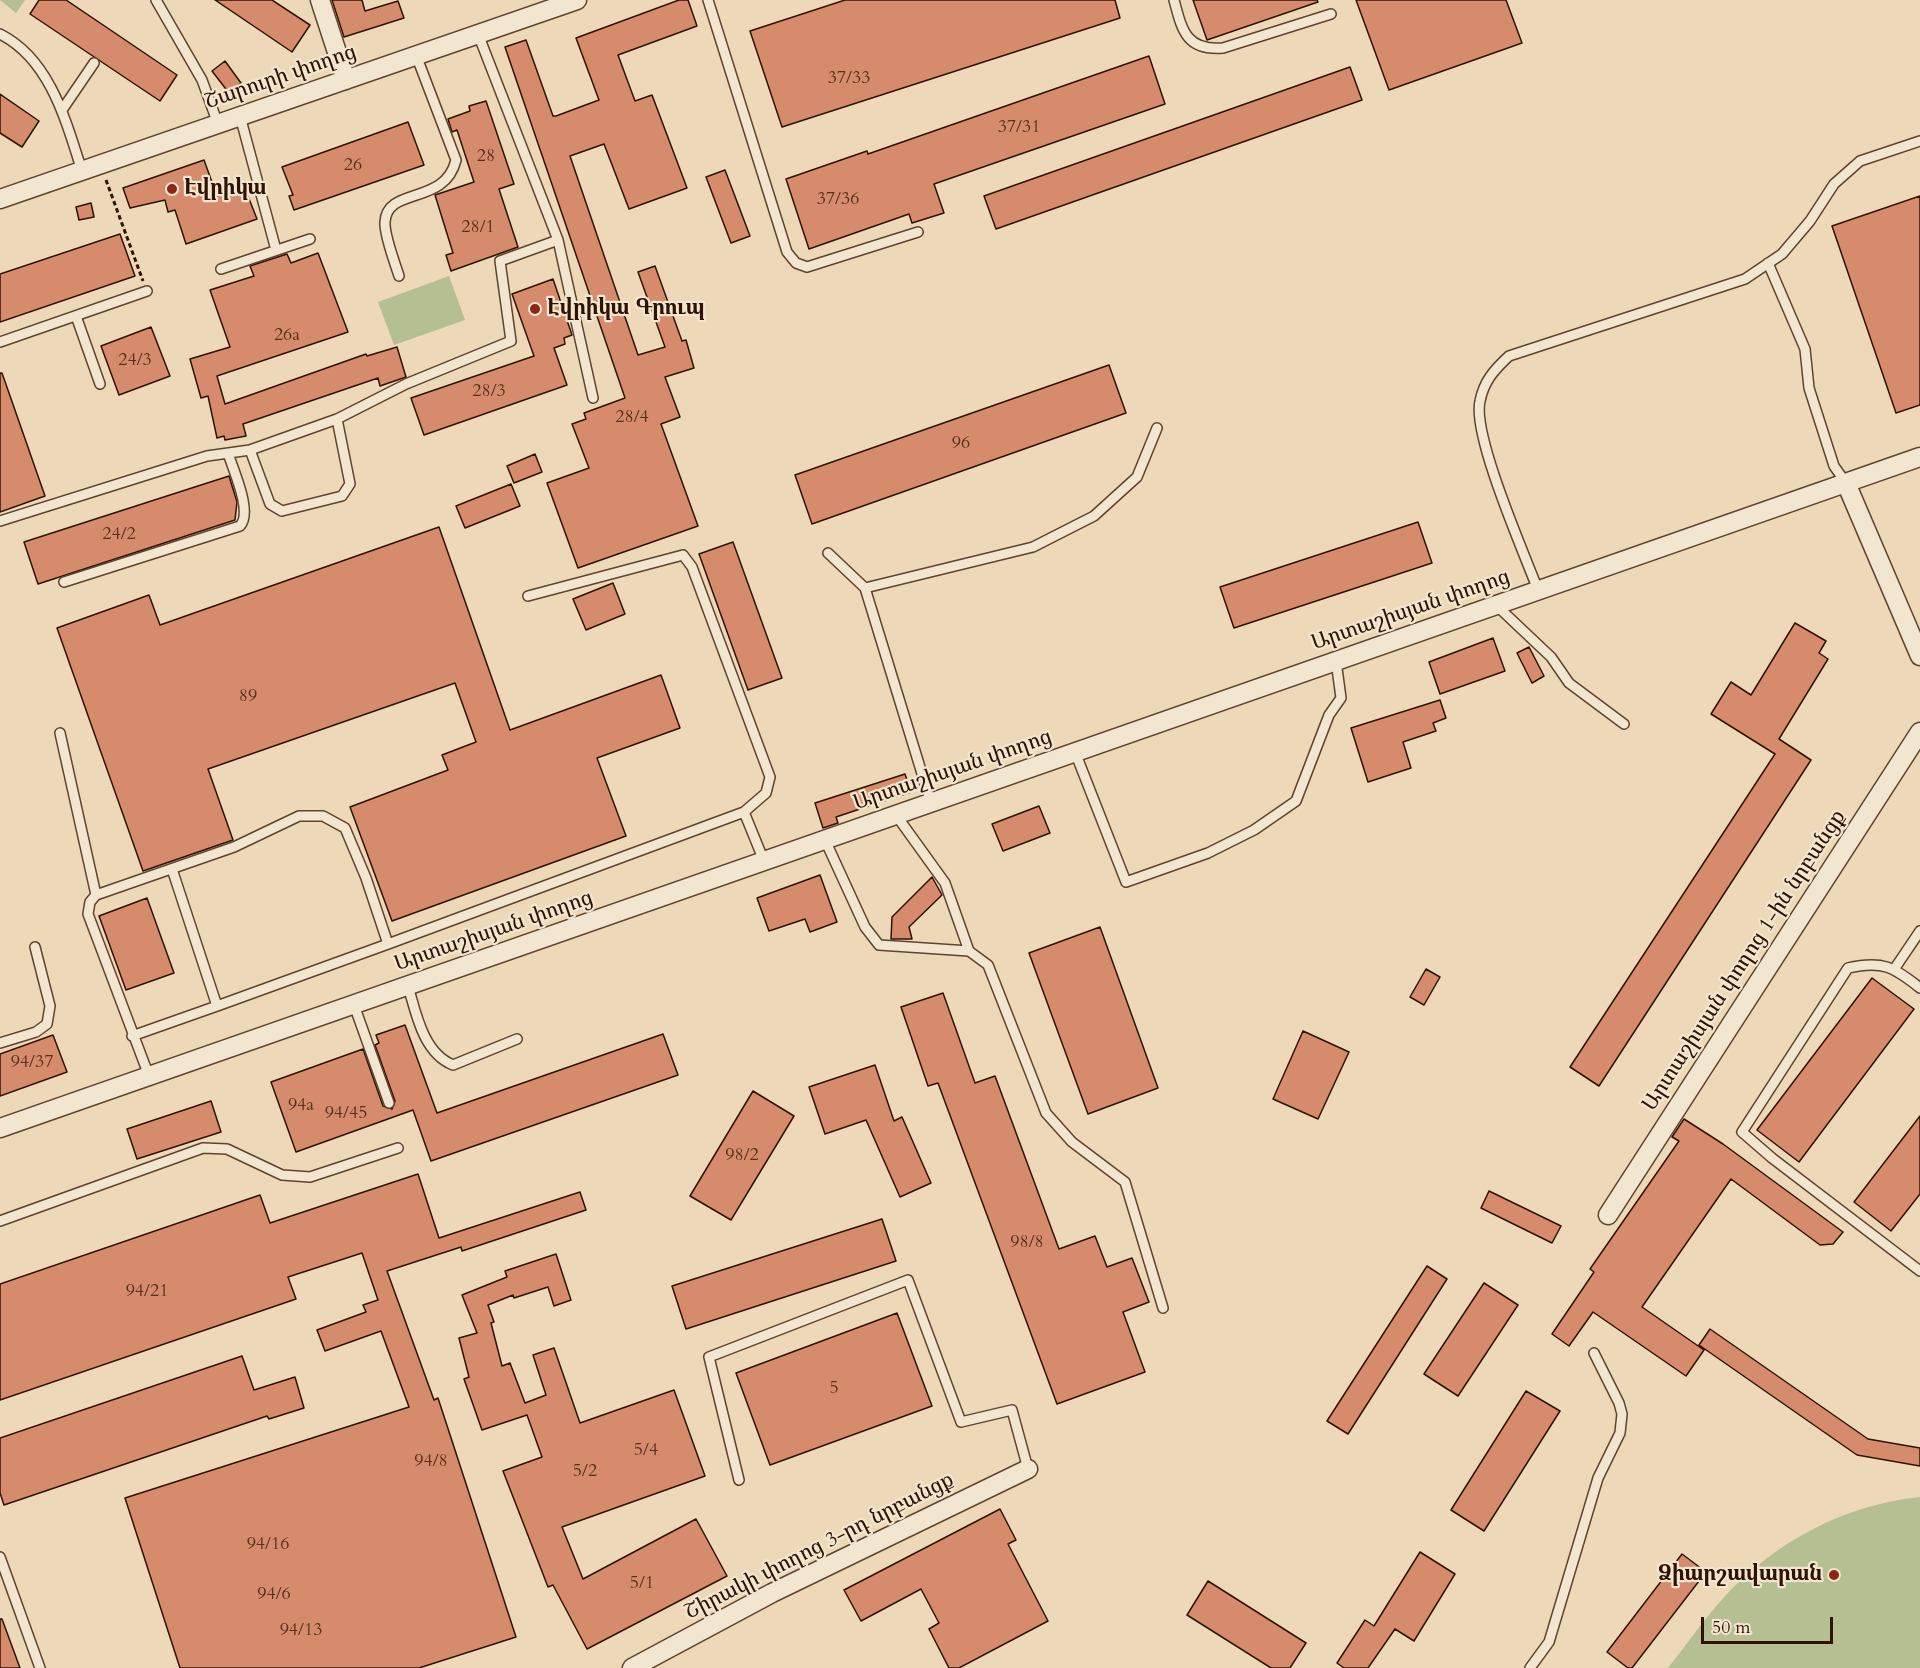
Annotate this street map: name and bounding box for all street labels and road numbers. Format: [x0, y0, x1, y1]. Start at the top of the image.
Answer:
street label: Շարուրի փողոց [202, 40, 360, 116]
street label: Արտաշիսյան փողոց [1308, 565, 1514, 657]
street label: Արտաշիսյան փողոց [850, 725, 1056, 817]
street label: Արտաշիսյան փողոց 1-ին նրբանցք [1638, 806, 1852, 1116]
street label: Արտաշիսյան փողոց [391, 886, 597, 978]
street label: Շիրակի փողոց 3-րդ նրբանցք [681, 1468, 959, 1626]

